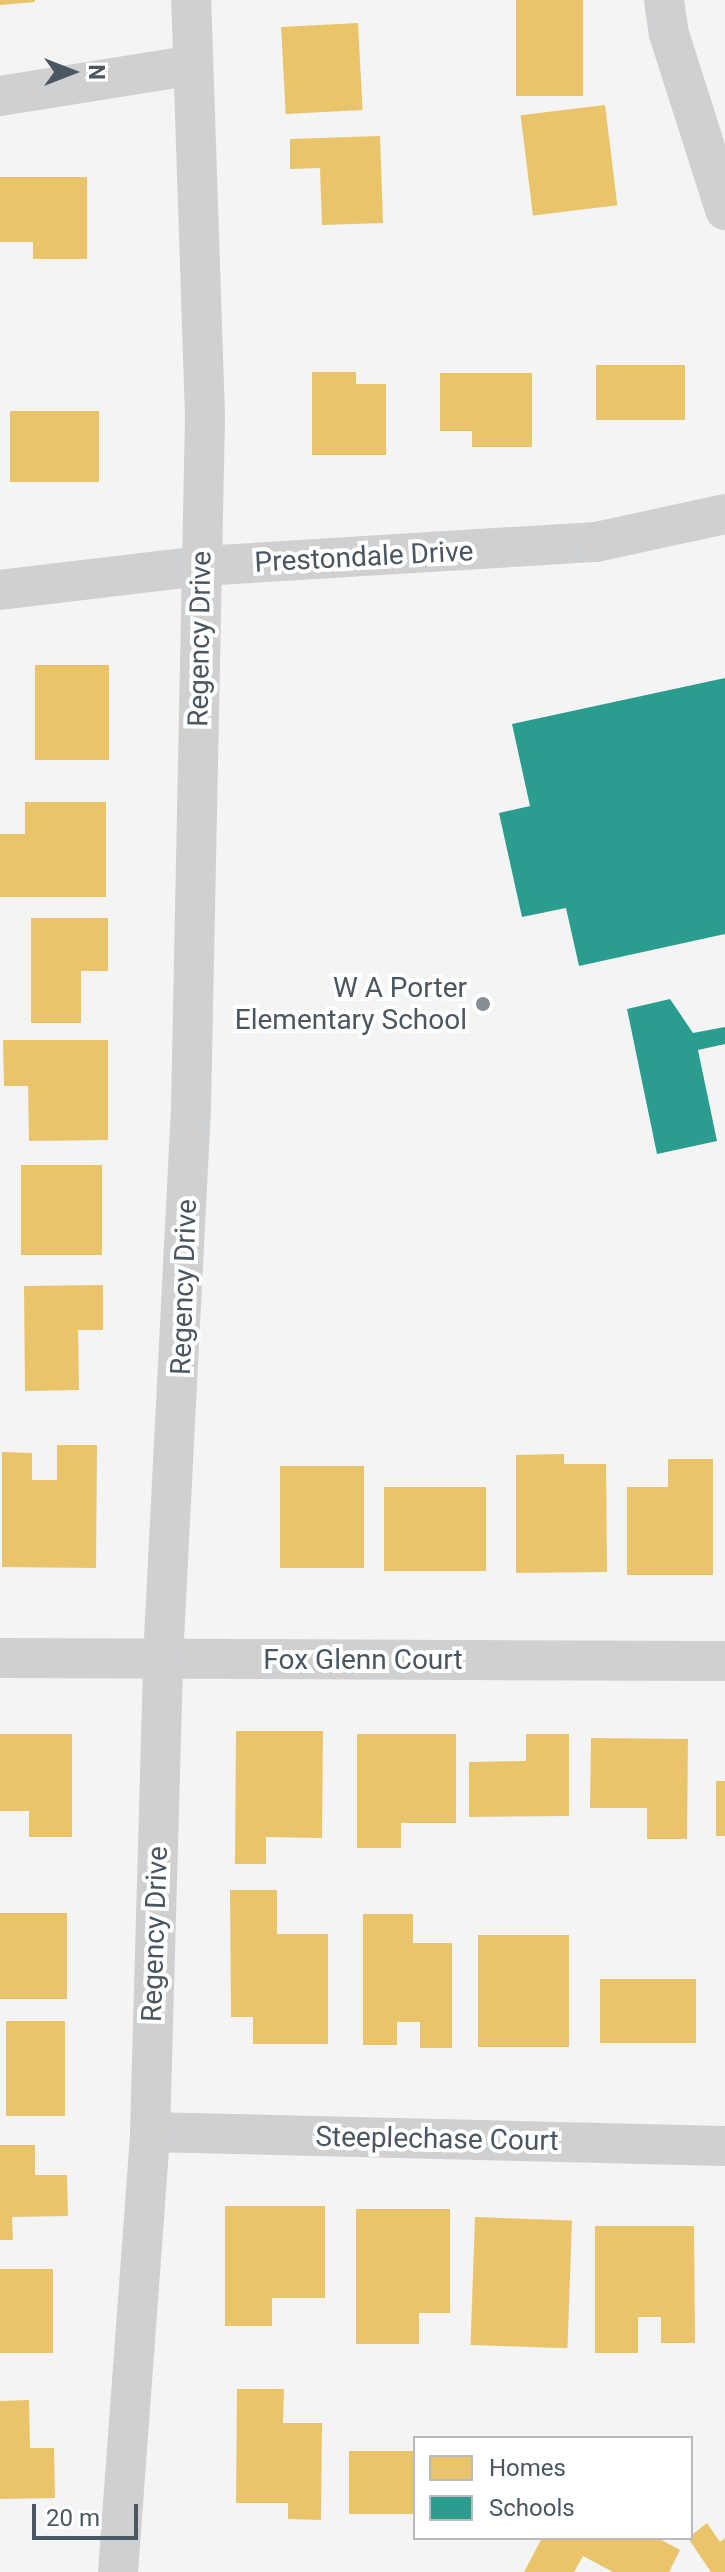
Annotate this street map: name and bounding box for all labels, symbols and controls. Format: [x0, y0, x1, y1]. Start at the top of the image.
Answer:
north arrow [32, 32, 112, 112]
text: N [84, 64, 109, 80]
street label: Prestondale Drive [254, 534, 474, 580]
street label: Regency Drive [182, 551, 218, 727]
place label: W A Porter Elementary School [235, 971, 467, 1037]
marker: W A Porter Elementary School [474, 995, 492, 1013]
street label: Regency Drive [164, 1199, 204, 1375]
street label: Fox Glenn Court [263, 1643, 463, 1677]
street label: Regency Drive [135, 1846, 175, 2022]
street label: Steeplechase Court [315, 2120, 559, 2158]
legend [413, 2436, 693, 2540]
text: Homes [489, 2454, 566, 2482]
scale bar [36, 2488, 142, 2538]
text: Schools [489, 2494, 575, 2522]
text: 20 m [46, 2504, 100, 2532]

